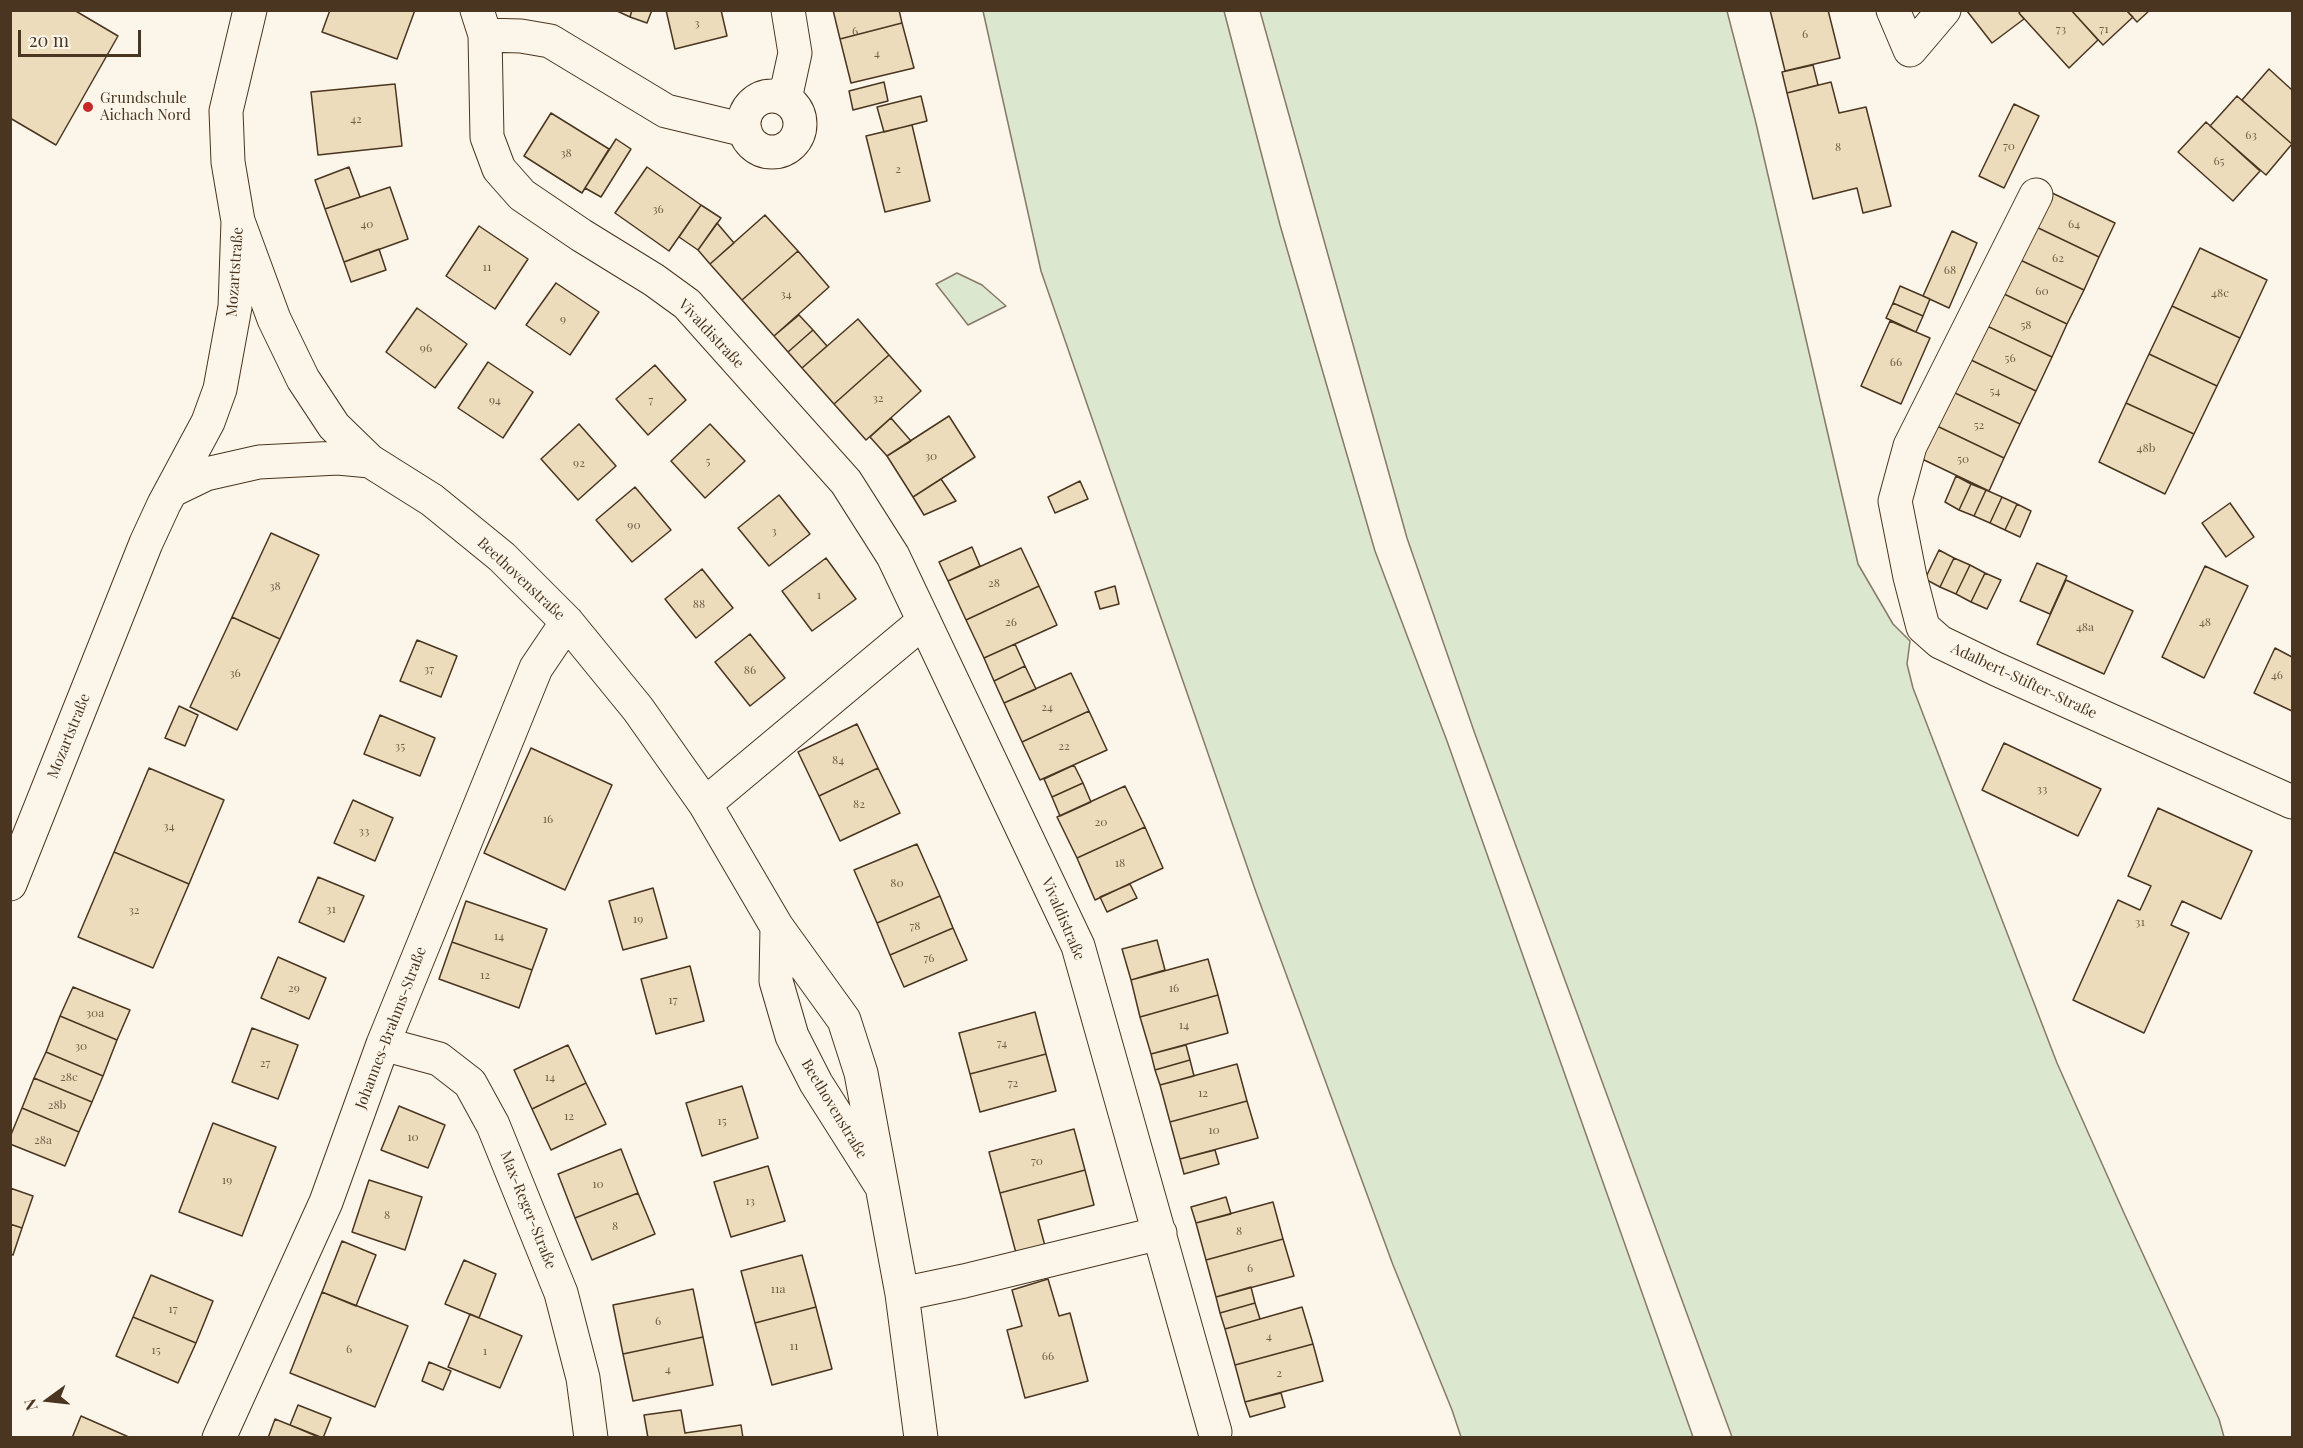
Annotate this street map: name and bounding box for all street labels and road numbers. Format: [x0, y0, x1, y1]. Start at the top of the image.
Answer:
street label: Mozartstraße [223, 226, 247, 318]
street label: Vivaldistraße [674, 296, 748, 372]
street label: Beethovenstraße [474, 534, 568, 624]
street label: Adalbert-Stifter-Straße [1948, 639, 2100, 723]
street label: Mozartstraße [44, 691, 94, 781]
street label: Vivaldistraße [1038, 875, 1088, 963]
street label: Johannes-Brahms-Straße [352, 944, 430, 1112]
street label: Beethovenstraße [797, 1056, 871, 1162]
street label: Max-Reger-Straße [496, 1148, 560, 1272]

